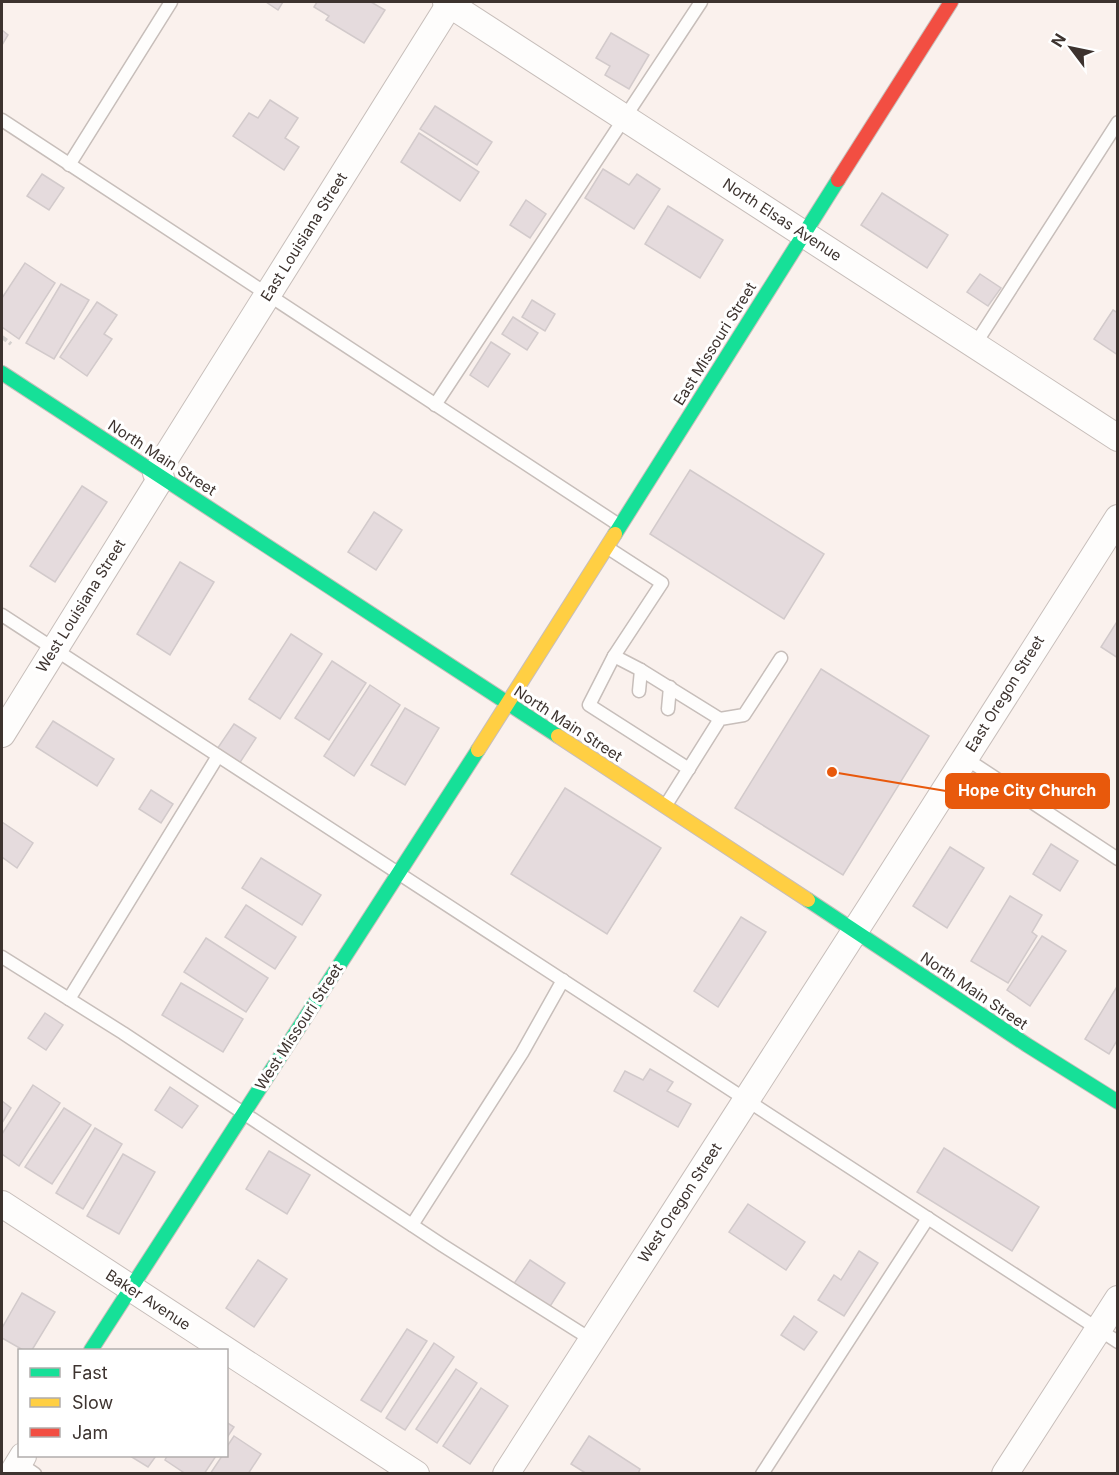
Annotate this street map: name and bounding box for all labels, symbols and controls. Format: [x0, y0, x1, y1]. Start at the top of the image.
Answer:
north arrow [1041, 18, 1101, 78]
text: N [1047, 30, 1070, 51]
street label: East Louisiana Street [256, 169, 351, 305]
street label: North Elsas Avenue [719, 174, 845, 265]
street label: East Missouri Street [669, 279, 760, 409]
street label: North Main Street [105, 416, 220, 500]
street label: West Louisiana Street [32, 535, 129, 676]
street label: East Oregon Street [961, 632, 1048, 755]
street label: North Main Street [511, 682, 626, 766]
callout: Hope City Church [946, 774, 1109, 808]
text: Hope City Church [958, 780, 1096, 800]
street label: North Main Street [917, 948, 1032, 1034]
street label: West Missouri Street [251, 960, 347, 1093]
street label: West Oregon Street [634, 1139, 725, 1266]
street label: Baker Avenue [102, 1265, 194, 1334]
legend [18, 1349, 228, 1457]
text: Fast [72, 1362, 108, 1383]
text: Slow [72, 1392, 113, 1413]
text: Jam [72, 1422, 108, 1443]

